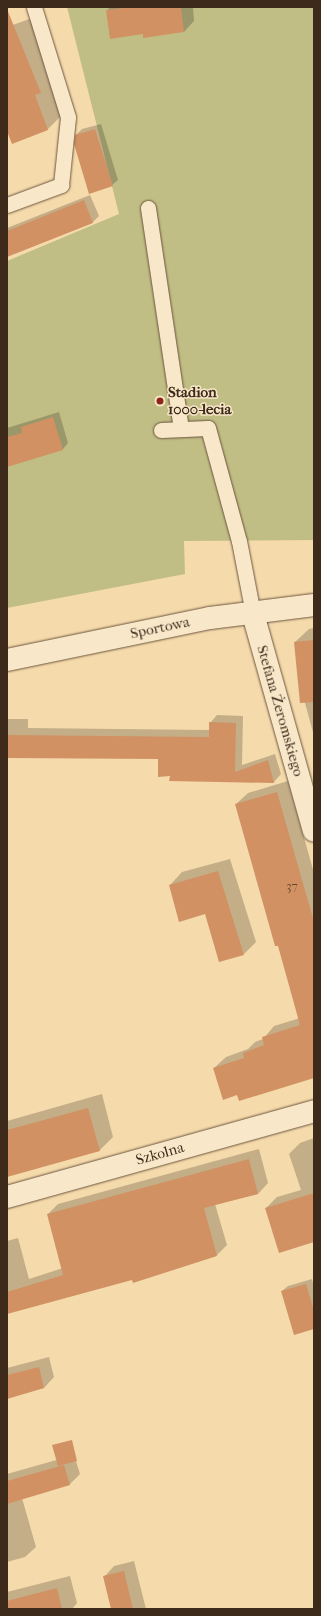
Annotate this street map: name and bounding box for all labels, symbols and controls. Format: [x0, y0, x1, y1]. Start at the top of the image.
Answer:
place label: Stadion 1000-lecia [168, 383, 231, 418]
marker: Stadion 1000-lecia [155, 396, 165, 406]
street label: Sportowa [129, 613, 191, 643]
street label: Stefana Żeromskiego [253, 643, 307, 779]
house number: 37 [286, 878, 298, 894]
street label: Szkolna [134, 1139, 186, 1169]

